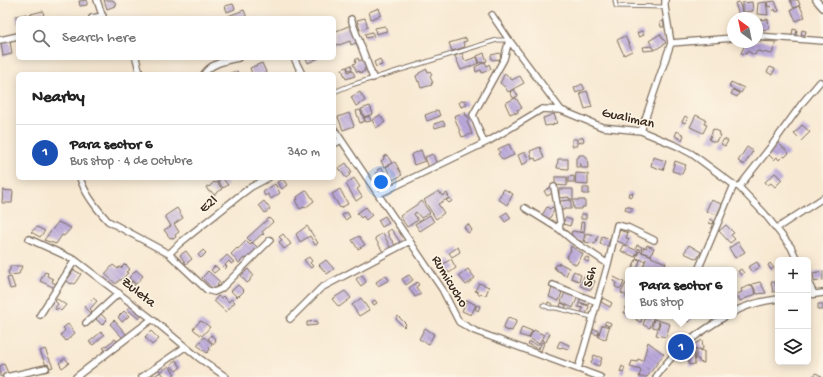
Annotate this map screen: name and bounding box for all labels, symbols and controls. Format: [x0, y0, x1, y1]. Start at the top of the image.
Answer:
north arrow [727, 12, 763, 48]
search box [16, 16, 336, 60]
icon: search [30, 27, 52, 49]
text: Search here [62, 29, 136, 47]
text: Nearby [32, 88, 85, 108]
street label: Gualiman [600, 105, 656, 133]
text: Para sector 6 [70, 136, 153, 154]
text: 1 [42, 145, 48, 160]
text: 340 m [287, 145, 320, 160]
text: Bus stop · 4 de Octubre [70, 154, 193, 169]
your location [371, 172, 391, 192]
street label: E2l [196, 193, 222, 217]
street label: Rumicucho [427, 253, 471, 311]
map controls [775, 257, 811, 365]
button: + [775, 257, 811, 293]
street label: S6h [580, 264, 602, 289]
popup [625, 267, 737, 319]
street label: Zuleta [117, 274, 160, 313]
text: Para sector 6 [640, 277, 722, 295]
button: − [775, 293, 811, 329]
text: Bus stop [640, 295, 684, 310]
button: layers [775, 329, 811, 365]
pin: 1 [668, 332, 694, 362]

